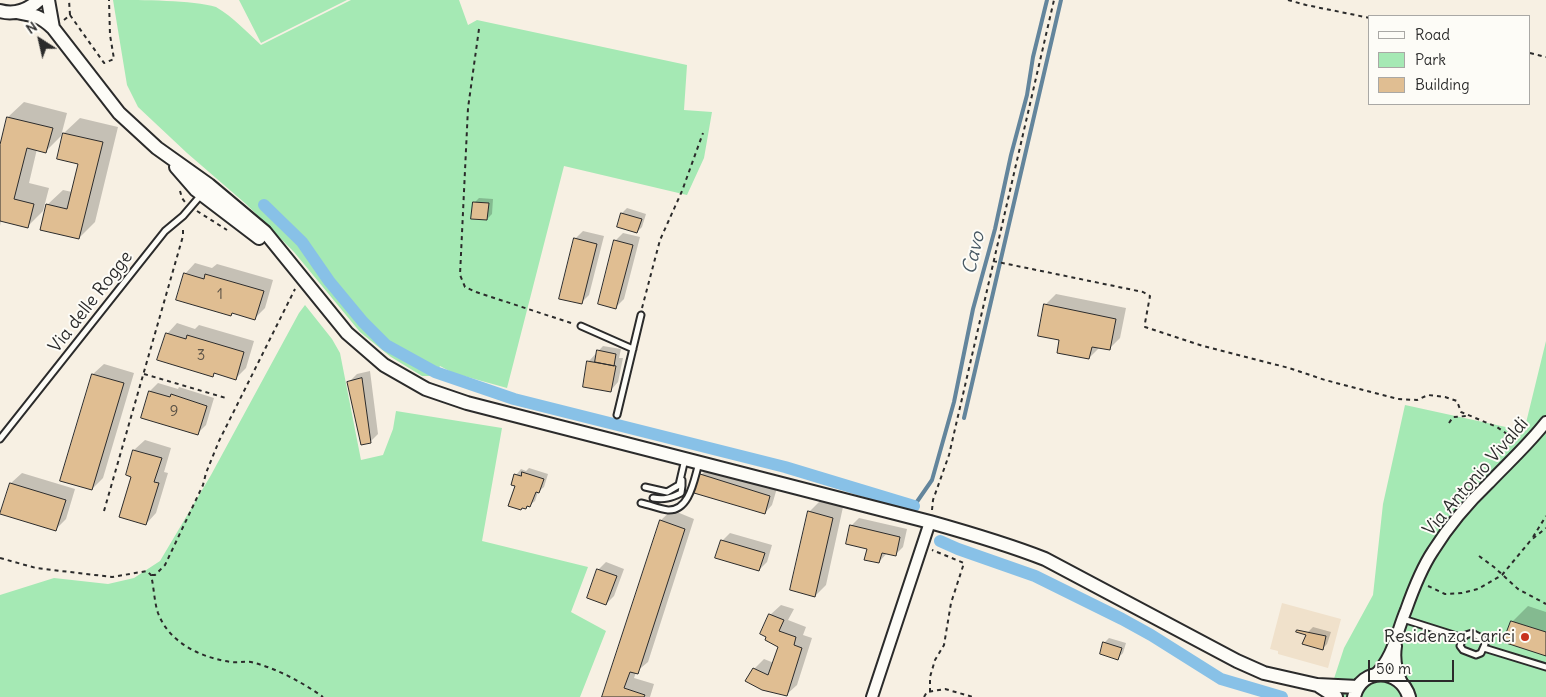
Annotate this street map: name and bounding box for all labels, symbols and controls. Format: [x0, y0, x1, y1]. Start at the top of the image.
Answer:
north arrow [15, 15, 65, 65]
legend [1368, 15, 1531, 105]
text: N [22, 18, 41, 38]
text: Road [1415, 25, 1450, 44]
text: Park [1415, 50, 1446, 69]
text: Building [1415, 75, 1470, 94]
water label: Cavo [958, 229, 990, 277]
street label: Via delle Rogge [45, 247, 137, 357]
house number: 1 [217, 286, 223, 304]
house number: 3 [197, 347, 205, 365]
house number: 9 [170, 403, 178, 421]
street label: Via Antonio Vivaldi [1419, 413, 1533, 541]
place label: Residenza Larici [1384, 626, 1515, 648]
marker: Residenza Larici [1519, 631, 1531, 643]
scale bar [1371, 650, 1457, 682]
text: 50 m [1376, 659, 1411, 678]

